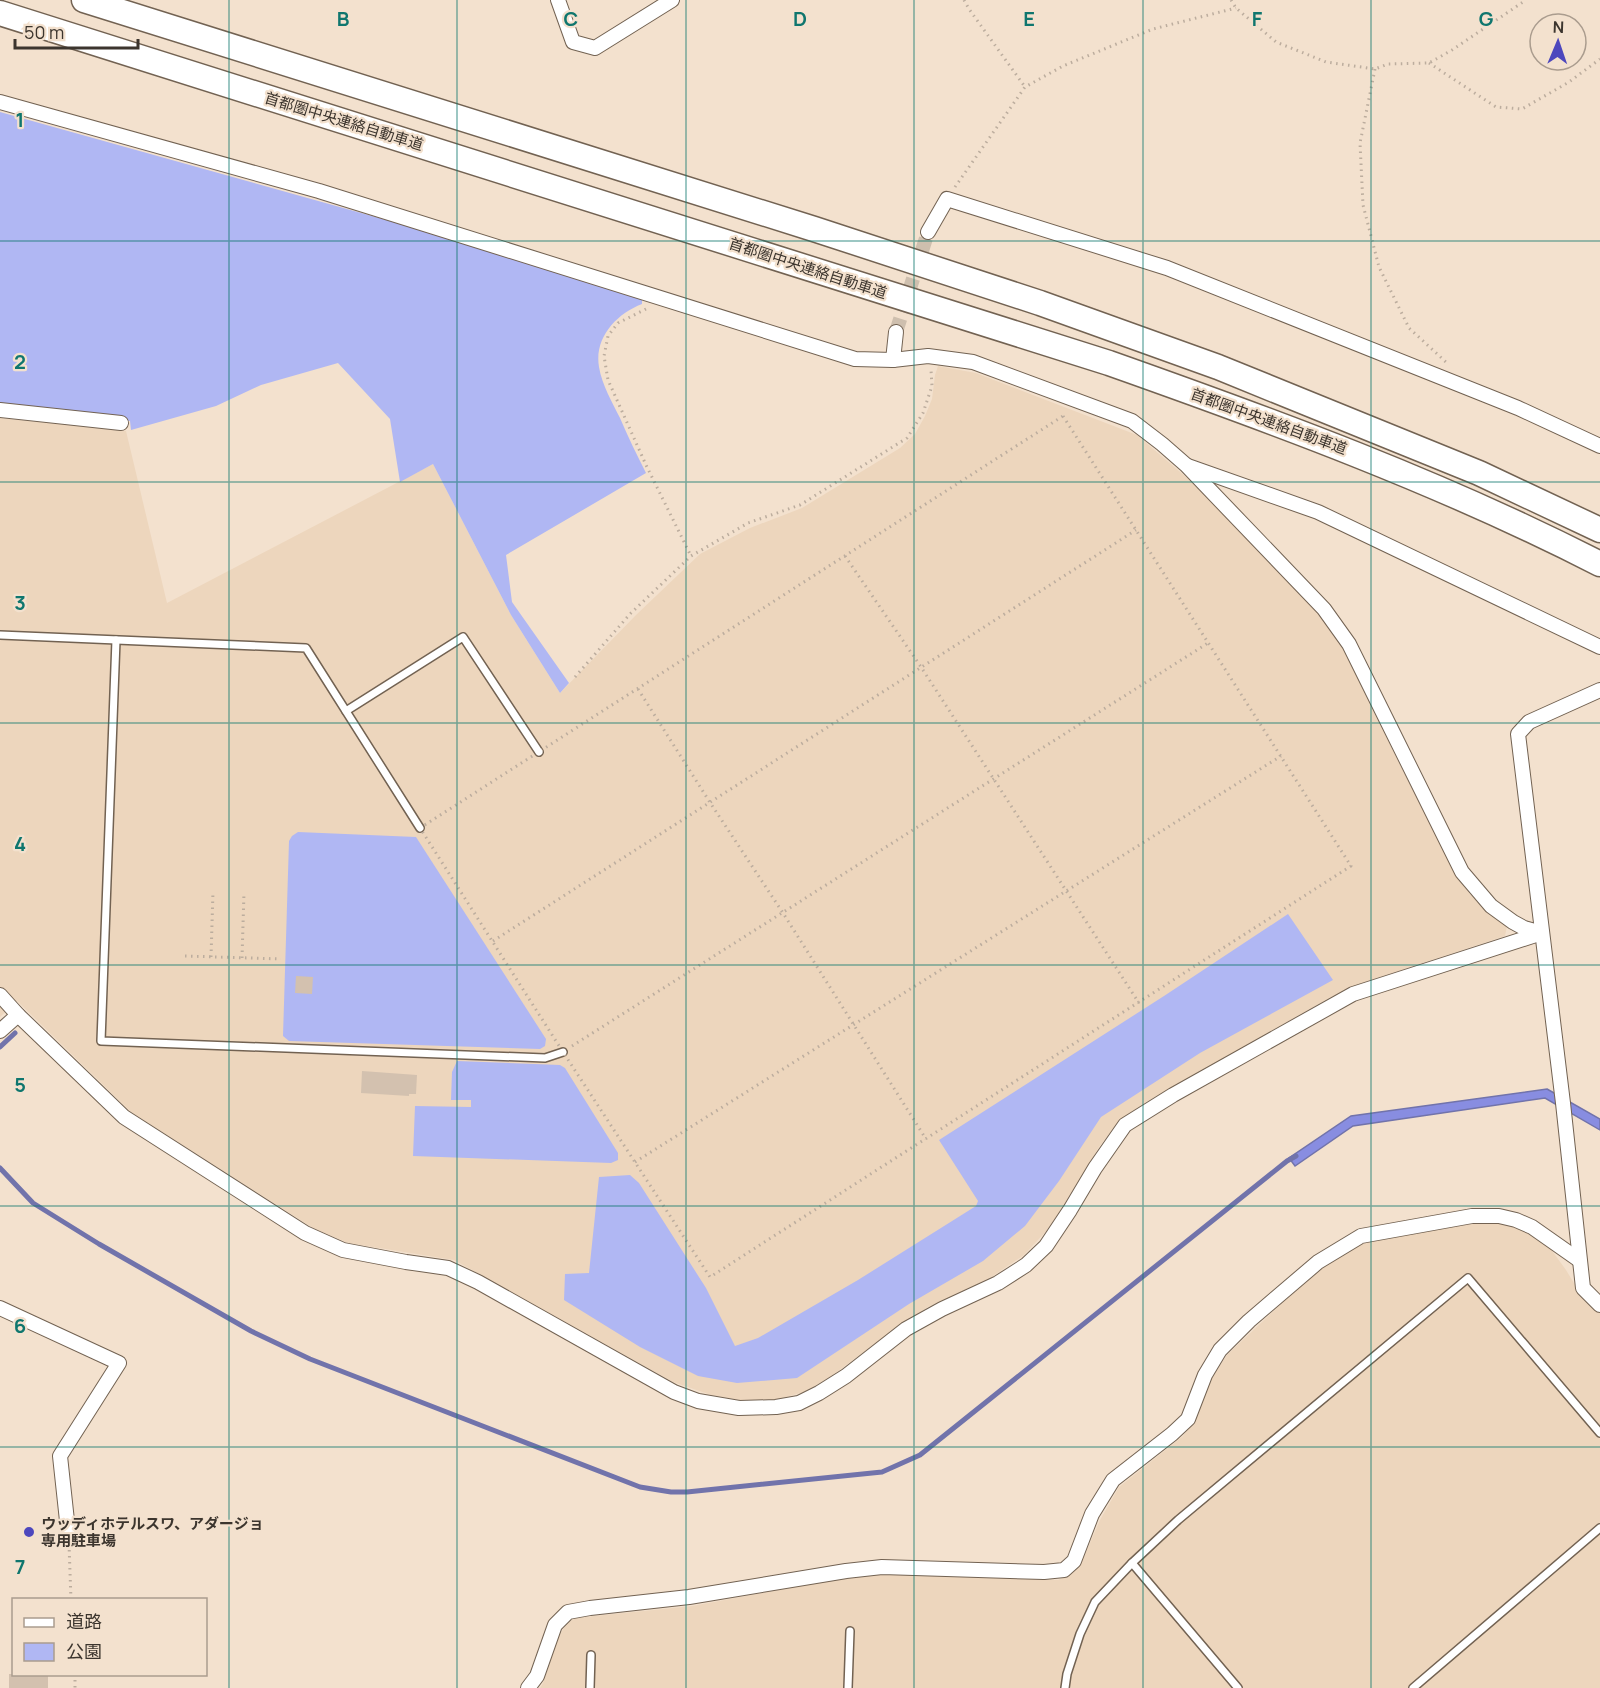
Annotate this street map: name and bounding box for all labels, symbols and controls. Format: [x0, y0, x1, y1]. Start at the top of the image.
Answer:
text: B [337, 5, 350, 32]
text: C [564, 5, 578, 32]
text: D [793, 5, 807, 32]
text: E [1023, 5, 1035, 32]
text: F [1252, 5, 1263, 32]
text: G [1479, 5, 1494, 32]
scale bar [15, 12, 138, 50]
north arrow [1528, 12, 1588, 72]
text: N [1552, 16, 1565, 38]
text: 50 m [24, 20, 64, 44]
street label: 首都圏中央連絡自動車道 [262, 87, 426, 155]
text: 1 [16, 106, 24, 133]
street label: 首都圏中央連絡自動車道 [726, 233, 890, 303]
text: 2 [14, 348, 26, 375]
street label: 首都圏中央連絡自動車道 [1188, 383, 1350, 459]
text: 3 [14, 589, 26, 616]
text: 4 [14, 830, 26, 857]
text: 5 [14, 1071, 26, 1098]
text: 6 [14, 1312, 26, 1339]
place label: ウッディホテルスワ、アダージョ 専用駐車場 [41, 1513, 264, 1551]
marker: ウッディホテルスワ、アダージョ 専用駐車場 [22, 1525, 36, 1539]
text: 7 [15, 1553, 25, 1580]
legend [12, 1598, 207, 1676]
text: 道路 [66, 1609, 102, 1633]
text: 公園 [66, 1639, 102, 1663]

